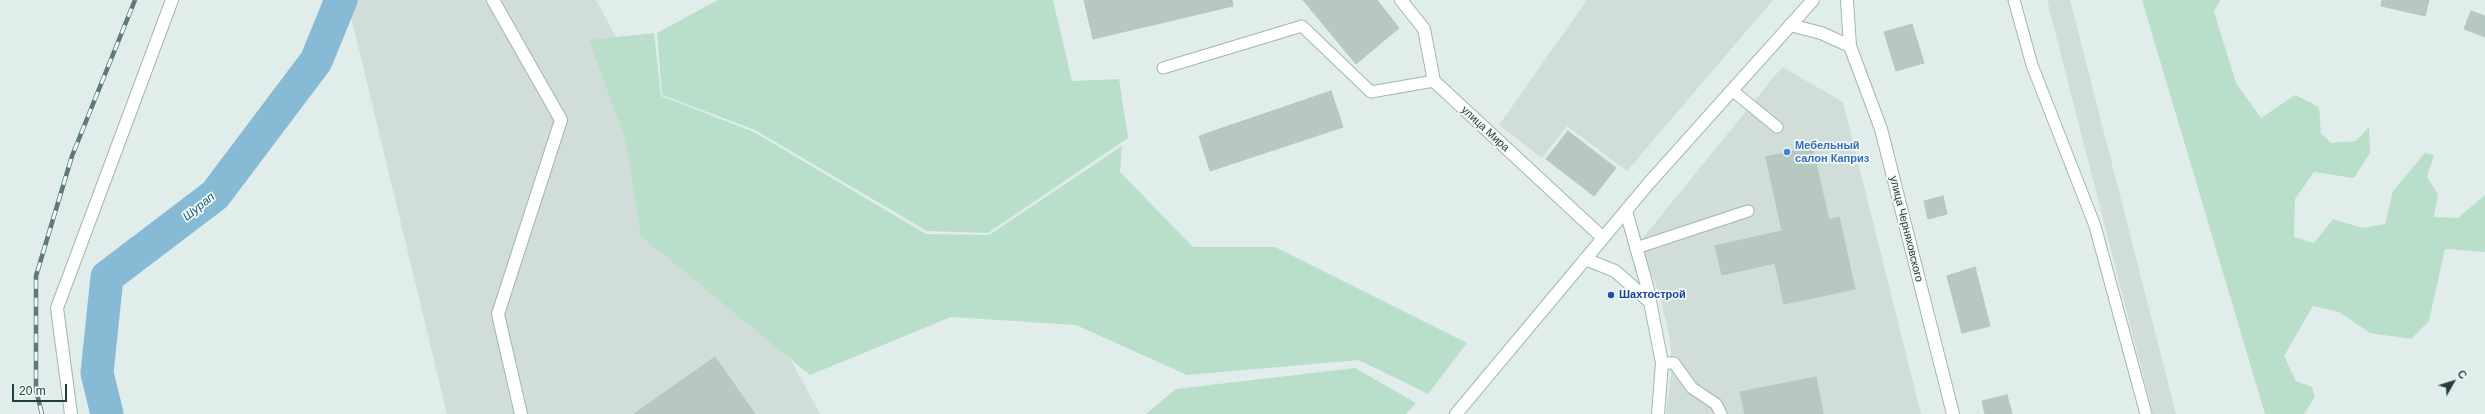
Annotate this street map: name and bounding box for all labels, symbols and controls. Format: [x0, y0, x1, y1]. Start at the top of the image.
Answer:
street label: улица Мира [1458, 103, 1512, 155]
place label: Мебельный салон Каприз [1795, 139, 1869, 165]
marker: Мебельный салон Каприз [1782, 147, 1792, 157]
street label: улица Черняховского [1886, 175, 1926, 283]
water label: Шурап [180, 190, 218, 224]
place label: Шахтострой [1619, 288, 1686, 302]
marker: Шахтострой [1606, 290, 1616, 300]
north arrow [2433, 362, 2473, 402]
text: С [2455, 368, 2469, 381]
scale bar [14, 376, 69, 402]
text: 20 m [19, 384, 46, 398]

